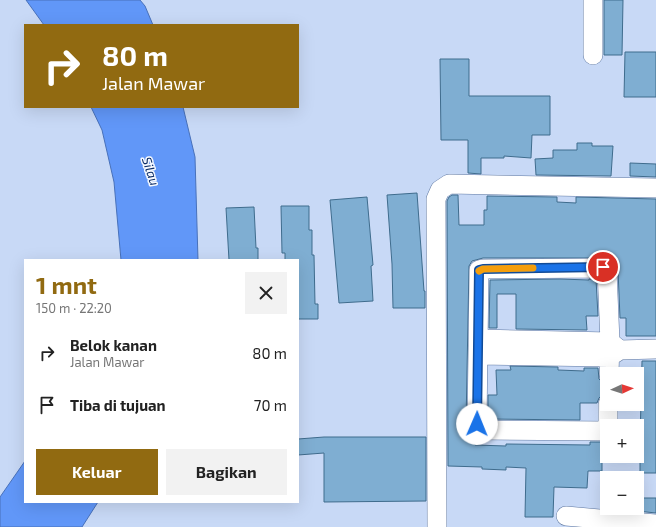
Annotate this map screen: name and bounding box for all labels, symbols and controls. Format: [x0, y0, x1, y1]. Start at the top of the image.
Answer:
text: 80 m [102, 38, 168, 72]
icon: right [36, 40, 88, 92]
text: Jalan Mawar [102, 72, 205, 94]
water label: Silau [139, 155, 163, 187]
pin [586, 250, 620, 284]
icon: arrive [592, 256, 614, 278]
text: 1 mnt [36, 270, 97, 299]
button: close [245, 272, 287, 314]
text: 150 m · 22:20 [36, 300, 112, 316]
text: Belok kanan [70, 336, 157, 354]
icon: right [36, 342, 58, 364]
text: 80 m [252, 344, 287, 362]
text: Jalan Mawar [70, 354, 145, 370]
north arrow [600, 367, 644, 411]
map controls [600, 367, 644, 515]
icon: arrive [36, 394, 58, 416]
text: Tiba di tujuan [70, 396, 166, 414]
text: 70 m [254, 396, 287, 414]
position arrow [456, 403, 498, 445]
button: + [600, 419, 644, 463]
button: Keluar [36, 449, 158, 495]
button: Bagikan [166, 449, 287, 495]
button: − [600, 471, 644, 515]

